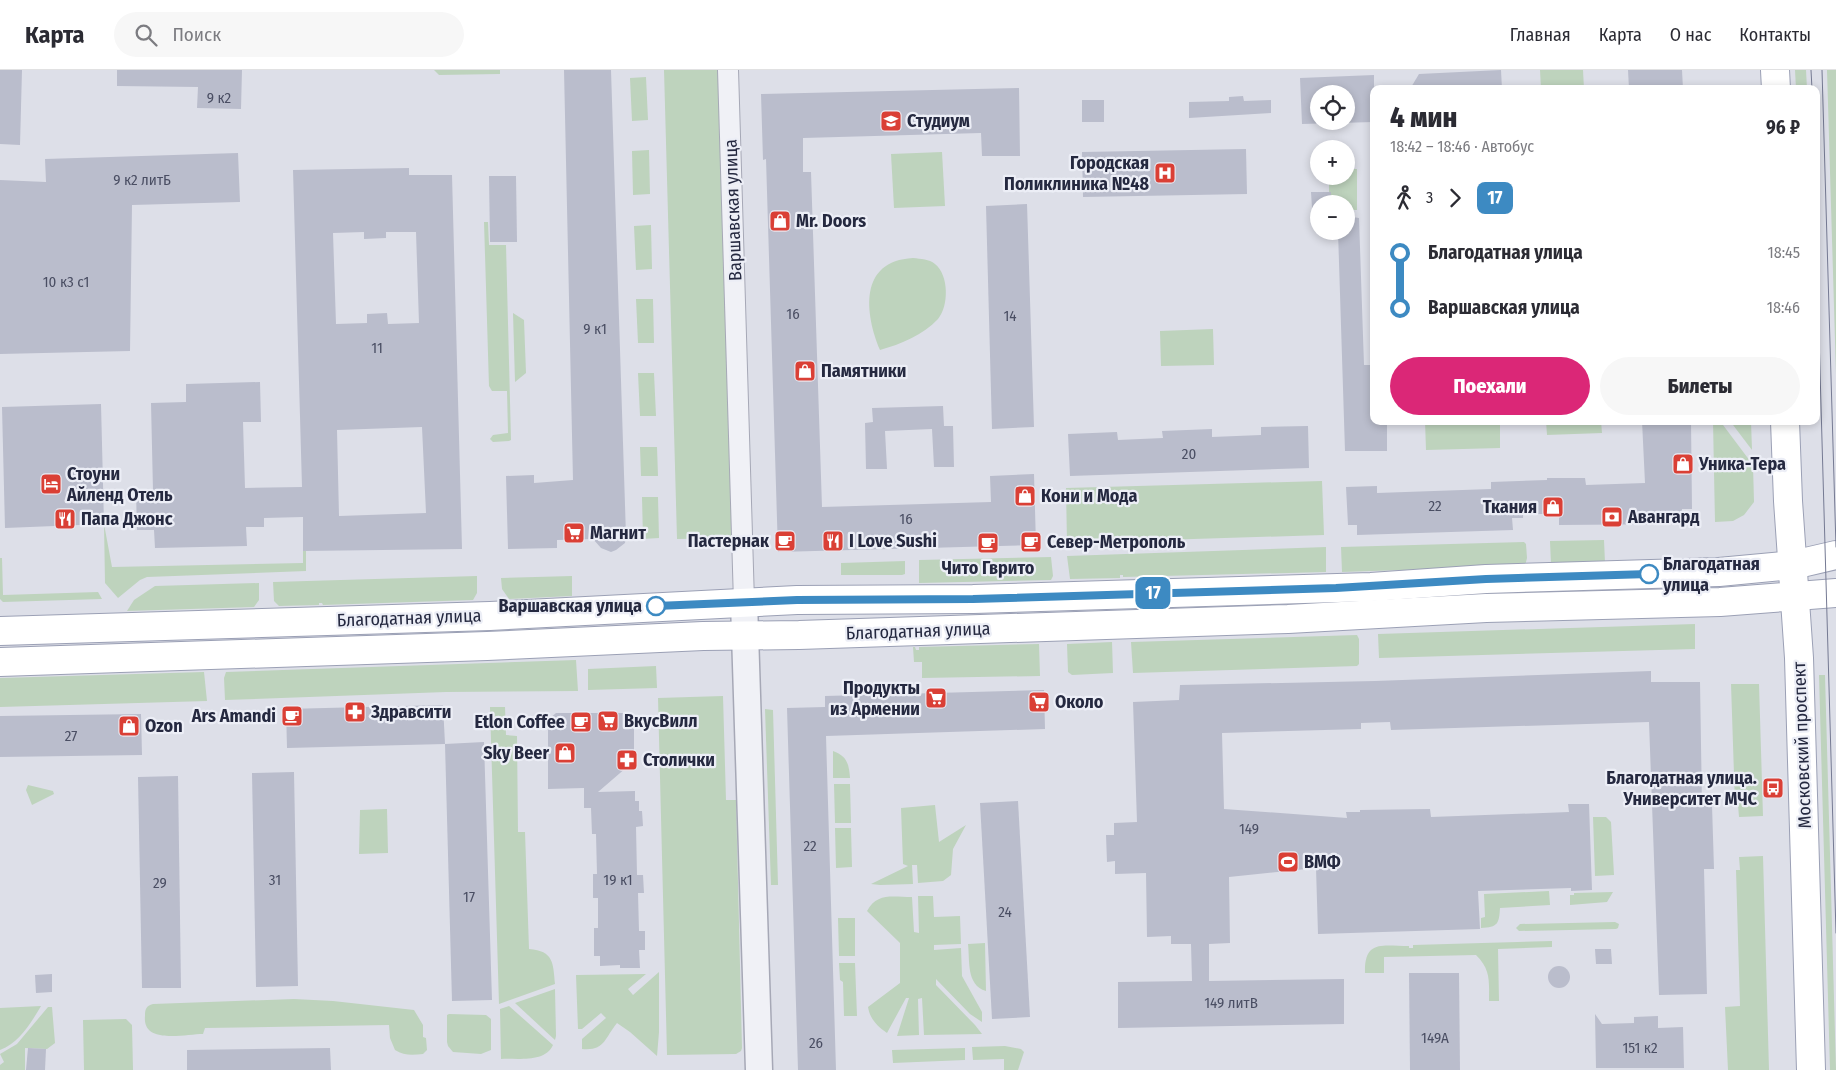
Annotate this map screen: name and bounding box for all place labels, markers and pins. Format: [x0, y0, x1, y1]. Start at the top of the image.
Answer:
school or university icon: Студиум [879, 109, 903, 133]
place label: Студиум [907, 110, 970, 132]
place label: Городская Поликлиника №48 [1004, 152, 1149, 195]
hospital icon: Городская Поликлиника №48 [1153, 161, 1177, 185]
shop icon: Mr. Doors [768, 209, 792, 233]
place label: Mr. Doors [796, 210, 866, 232]
shop icon: Памятники [793, 359, 817, 383]
place label: Памятники [821, 360, 906, 382]
shop icon: Уника-Тера [1671, 452, 1695, 476]
place label: Уника-Тера [1698, 453, 1786, 475]
place label: Стоуни Айленд Отель [66, 463, 173, 506]
hotel icon: Стоуни Айленд Отель [39, 472, 63, 496]
shop icon: Кони и Мода [1013, 484, 1037, 508]
place label: Кони и Мода [1041, 485, 1137, 507]
shop icon: Ткания [1541, 495, 1565, 519]
place label: Ткания [1483, 496, 1537, 518]
bank icon: Авангард [1600, 505, 1624, 529]
place label: Авангард [1627, 506, 1699, 528]
restaurant icon: Папа Джонс [53, 507, 77, 531]
place label: Папа Джонс [81, 508, 173, 530]
supermarket icon: Магнит [562, 521, 586, 545]
place label: Магнит [590, 522, 646, 544]
cafe icon: Пастернак [773, 529, 797, 553]
restaurant icon: I Love Sushi [821, 529, 845, 553]
place label: Пастернак [688, 530, 770, 552]
place label: I Love Sushi [849, 530, 937, 552]
cafe icon: Север-Метрополь [1019, 530, 1043, 554]
cafe icon: Чито Гврито [976, 531, 1000, 555]
place label: Север-Метрополь [1047, 531, 1186, 553]
place label: Благодатная улица [1662, 553, 1760, 596]
place label: Чито Гврито [942, 557, 1035, 579]
marker: Благодатная улица [1639, 564, 1659, 584]
place label: Варшавская улица [498, 595, 642, 617]
marker: Варшавская улица [646, 596, 666, 616]
place label: Продукты из Армении [830, 677, 920, 720]
supermarket icon: Продукты из Армении [924, 686, 948, 710]
supermarket icon: Около [1027, 690, 1051, 714]
place label: Около [1055, 691, 1104, 713]
pharmacy icon: Здравсити [343, 700, 367, 724]
place label: Здравсити [370, 701, 451, 723]
cafe icon: Ars Amandi [280, 704, 304, 728]
place label: Ars Amandi [191, 705, 276, 727]
supermarket icon: ВкусВилл [596, 709, 620, 733]
cafe icon: Etlon Coffee [569, 710, 593, 734]
place label: ВкусВилл [624, 710, 698, 732]
place label: Etlon Coffee [474, 711, 565, 733]
shop icon: Ozon [117, 714, 141, 738]
place label: Ozon [145, 715, 183, 737]
shop icon: Sky Beer [553, 741, 577, 765]
place label: Sky Beer [483, 742, 549, 764]
pharmacy icon: Столички [615, 748, 639, 772]
place label: Столички [643, 749, 715, 771]
place label: Благодатная улица. Университет МЧС [1606, 767, 1758, 810]
bus stop icon: Благодатная улица. Университет МЧС [1761, 776, 1785, 800]
sports icon: ВМФ [1276, 850, 1300, 874]
place label: ВМФ [1304, 851, 1341, 873]

